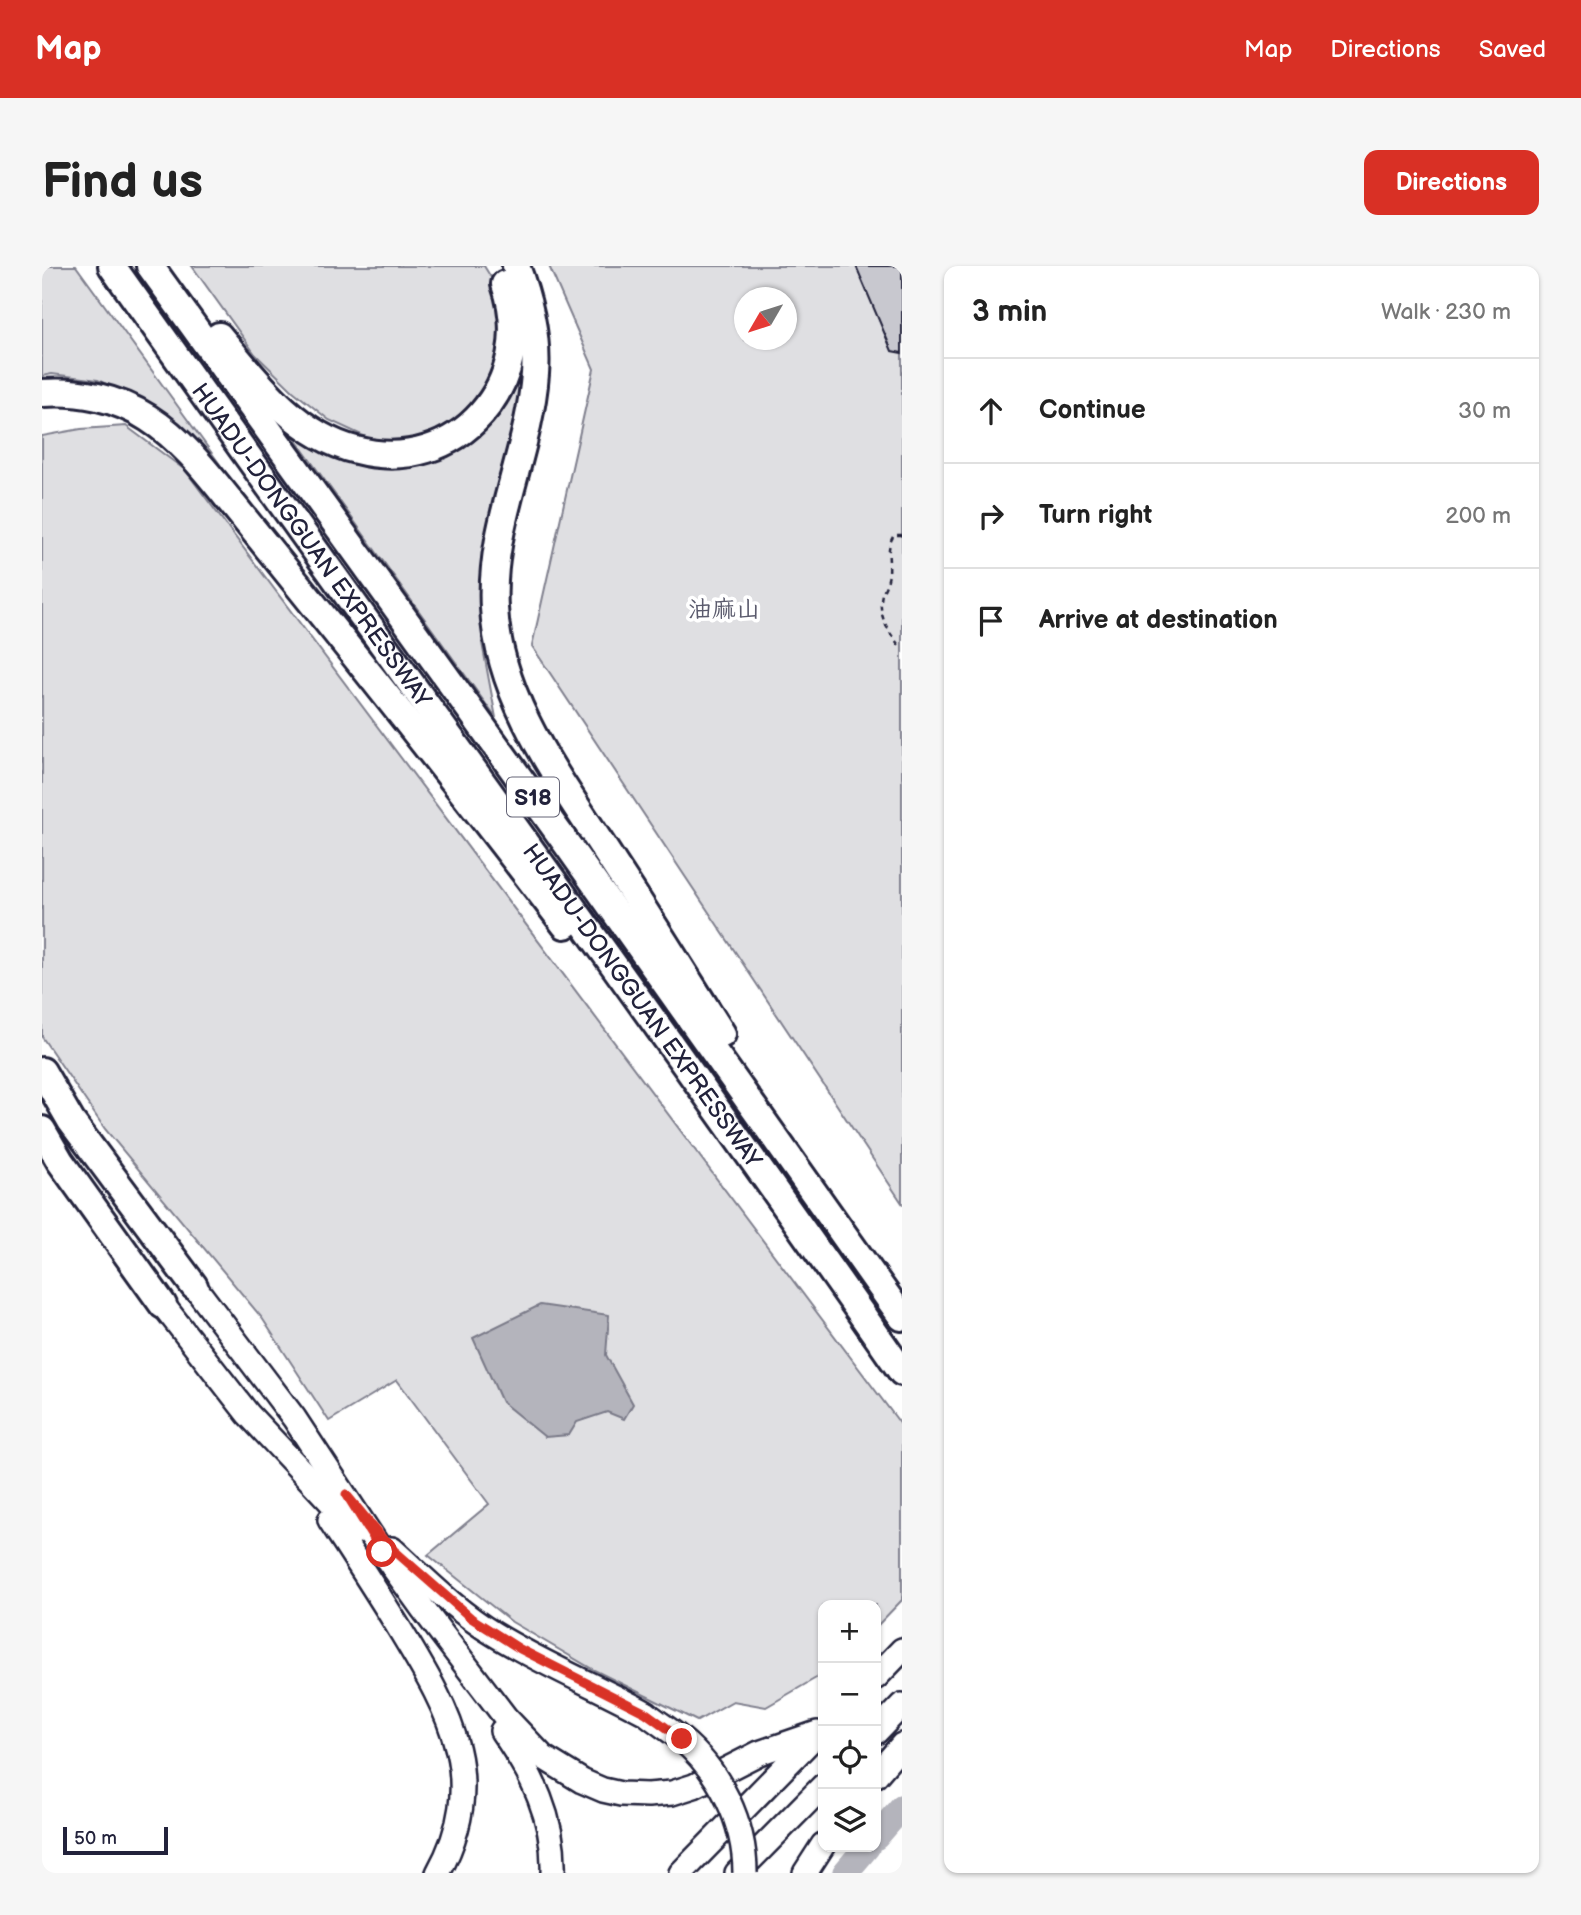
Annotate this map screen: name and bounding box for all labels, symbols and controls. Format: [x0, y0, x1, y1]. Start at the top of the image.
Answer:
text: Map [35, 29, 101, 69]
text: Map [1244, 35, 1292, 64]
text: Directions [1330, 35, 1441, 64]
text: Saved [1479, 35, 1546, 64]
button: Directions [1364, 150, 1539, 215]
text: Find us [42, 153, 203, 212]
north arrow [734, 287, 797, 350]
text: 3 min [972, 294, 1047, 330]
text: Walk · 230 m [1381, 298, 1511, 326]
street label: HUADU-DONGGUAN EXPRESSWAY [185, 378, 438, 714]
icon: ahead [972, 392, 1010, 430]
text: Continue [1039, 395, 1146, 426]
text: 30 m [1458, 397, 1511, 425]
icon: right [972, 497, 1010, 535]
text: Turn right [1039, 500, 1152, 531]
text: 200 m [1445, 502, 1511, 530]
park label: 油麻山 [688, 595, 760, 624]
icon: arrive [972, 602, 1010, 640]
text: Arrive at destination [1039, 605, 1278, 636]
road number: S18 [507, 778, 559, 817]
street label: HUADU-DONGGUAN EXPRESSWAY [516, 838, 768, 1174]
route start [366, 1536, 397, 1567]
map controls [818, 1600, 881, 1852]
button: + [818, 1600, 881, 1663]
button: − [818, 1663, 881, 1726]
route end [666, 1723, 697, 1754]
button: locate [818, 1726, 881, 1789]
button: layers [818, 1789, 881, 1852]
scale bar [63, 1824, 168, 1856]
text: 50 m [74, 1827, 117, 1850]

